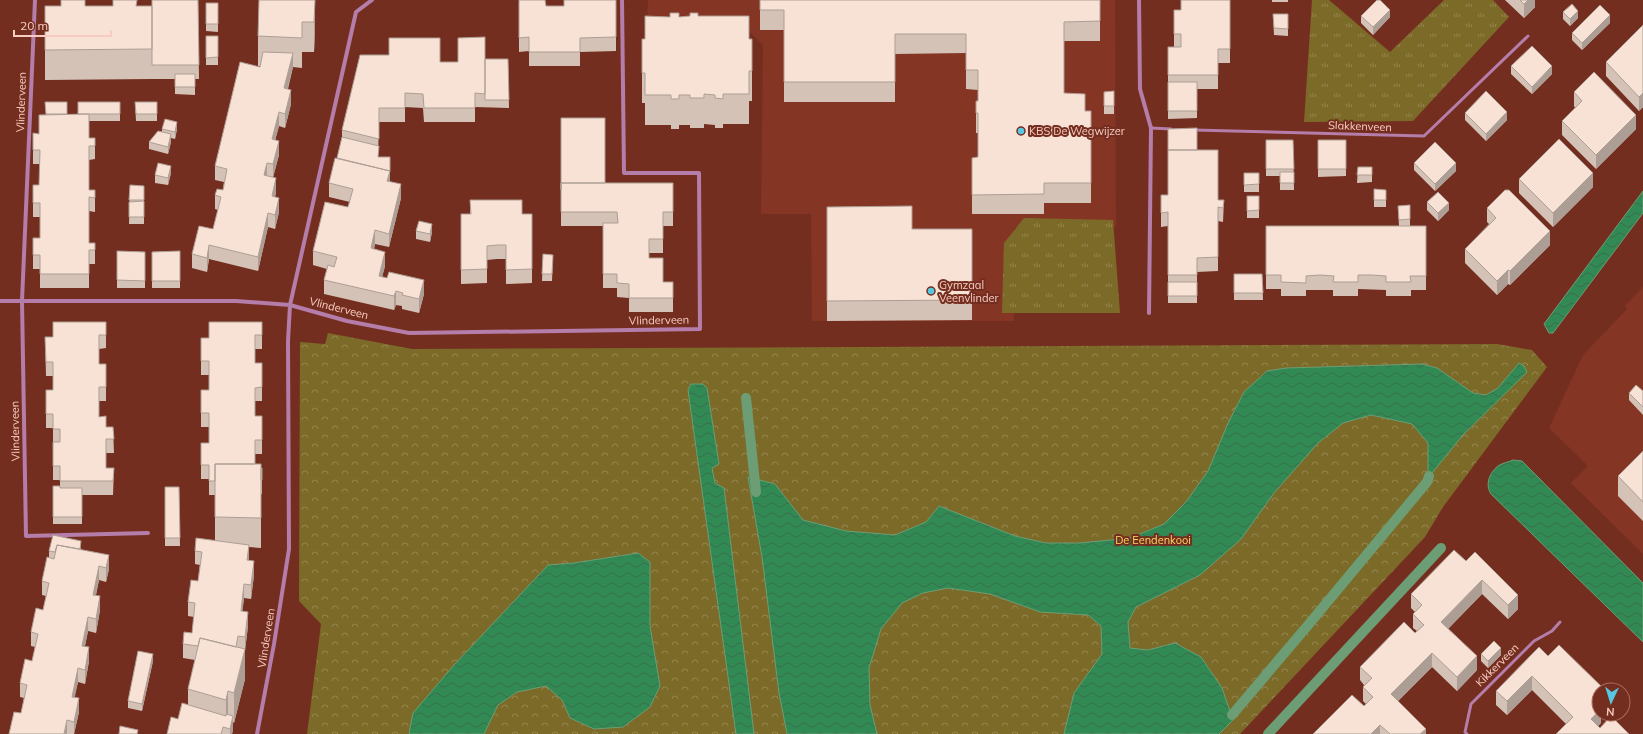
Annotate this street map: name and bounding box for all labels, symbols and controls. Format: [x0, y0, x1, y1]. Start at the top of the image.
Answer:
scale bar [14, 12, 111, 38]
text: 20 m [20, 18, 48, 33]
street label: Vlinderveen [13, 72, 29, 132]
street label: Slakkenveen [1328, 118, 1392, 134]
place label: KBS De Wegwijzer [1029, 124, 1125, 138]
marker: KBS De Wegwijzer [1016, 126, 1026, 136]
place label: Gymzaal Veenvlinder [939, 278, 999, 305]
marker: Gymzaal Veenvlinder [926, 286, 936, 296]
street label: Vlinderveen [308, 294, 370, 322]
street label: Vlinderveen [629, 312, 689, 328]
street label: Vlinderveen [7, 401, 23, 461]
park label: De Eendenkooi [1115, 533, 1191, 547]
street label: Vlinderveen [254, 607, 278, 669]
street label: Kikkerveen [1473, 641, 1521, 689]
north arrow [1591, 682, 1631, 722]
text: N [1606, 705, 1615, 719]

